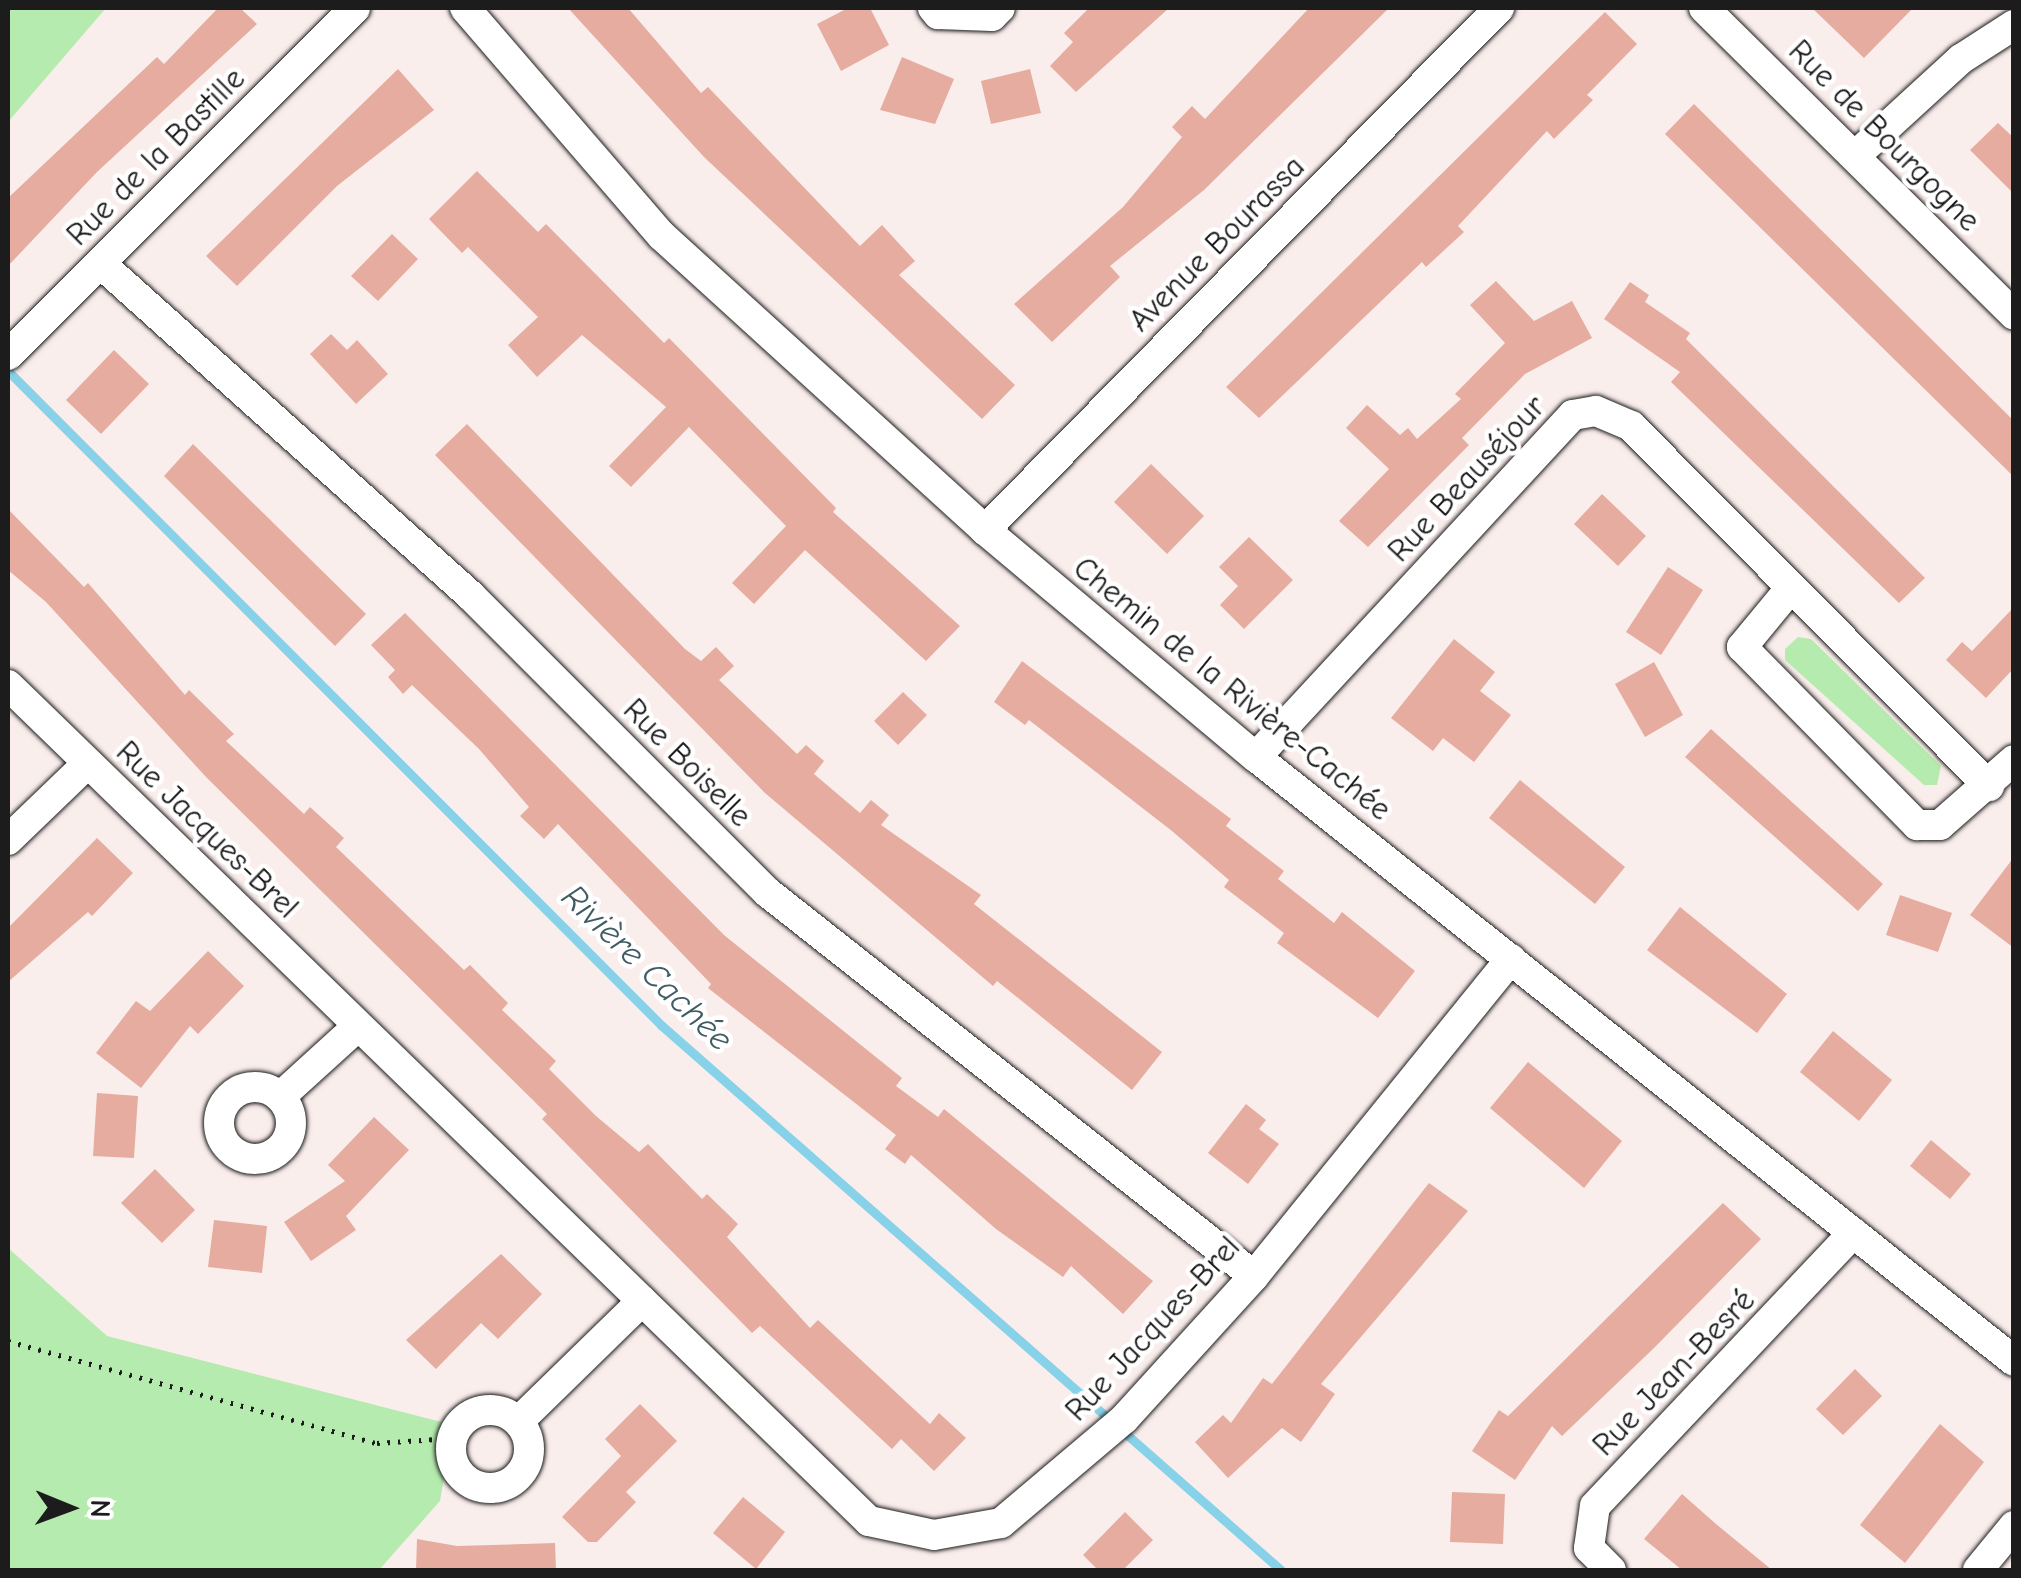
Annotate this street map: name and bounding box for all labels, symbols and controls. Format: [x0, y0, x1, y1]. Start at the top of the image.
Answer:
street label: Rue de Bourgogne [1780, 32, 1988, 240]
street label: Rue de la Bastille [59, 60, 253, 254]
street label: Avenue Bourassa [1121, 148, 1313, 340]
street label: Rue Beauséjour [1380, 388, 1554, 570]
street label: Chemin de la Rivière-Cachée [1065, 549, 1399, 829]
street label: Rue Boiselle [615, 691, 759, 835]
street label: Rue Jacques-Brel [108, 733, 306, 927]
water label: Rivière Cachée [553, 876, 741, 1060]
street label: Rue Jacques-Brel [1058, 1229, 1248, 1429]
street label: Rue Jean-Besré [1585, 1282, 1763, 1464]
north arrow [20, 1458, 120, 1558]
text: N [84, 1499, 116, 1518]

